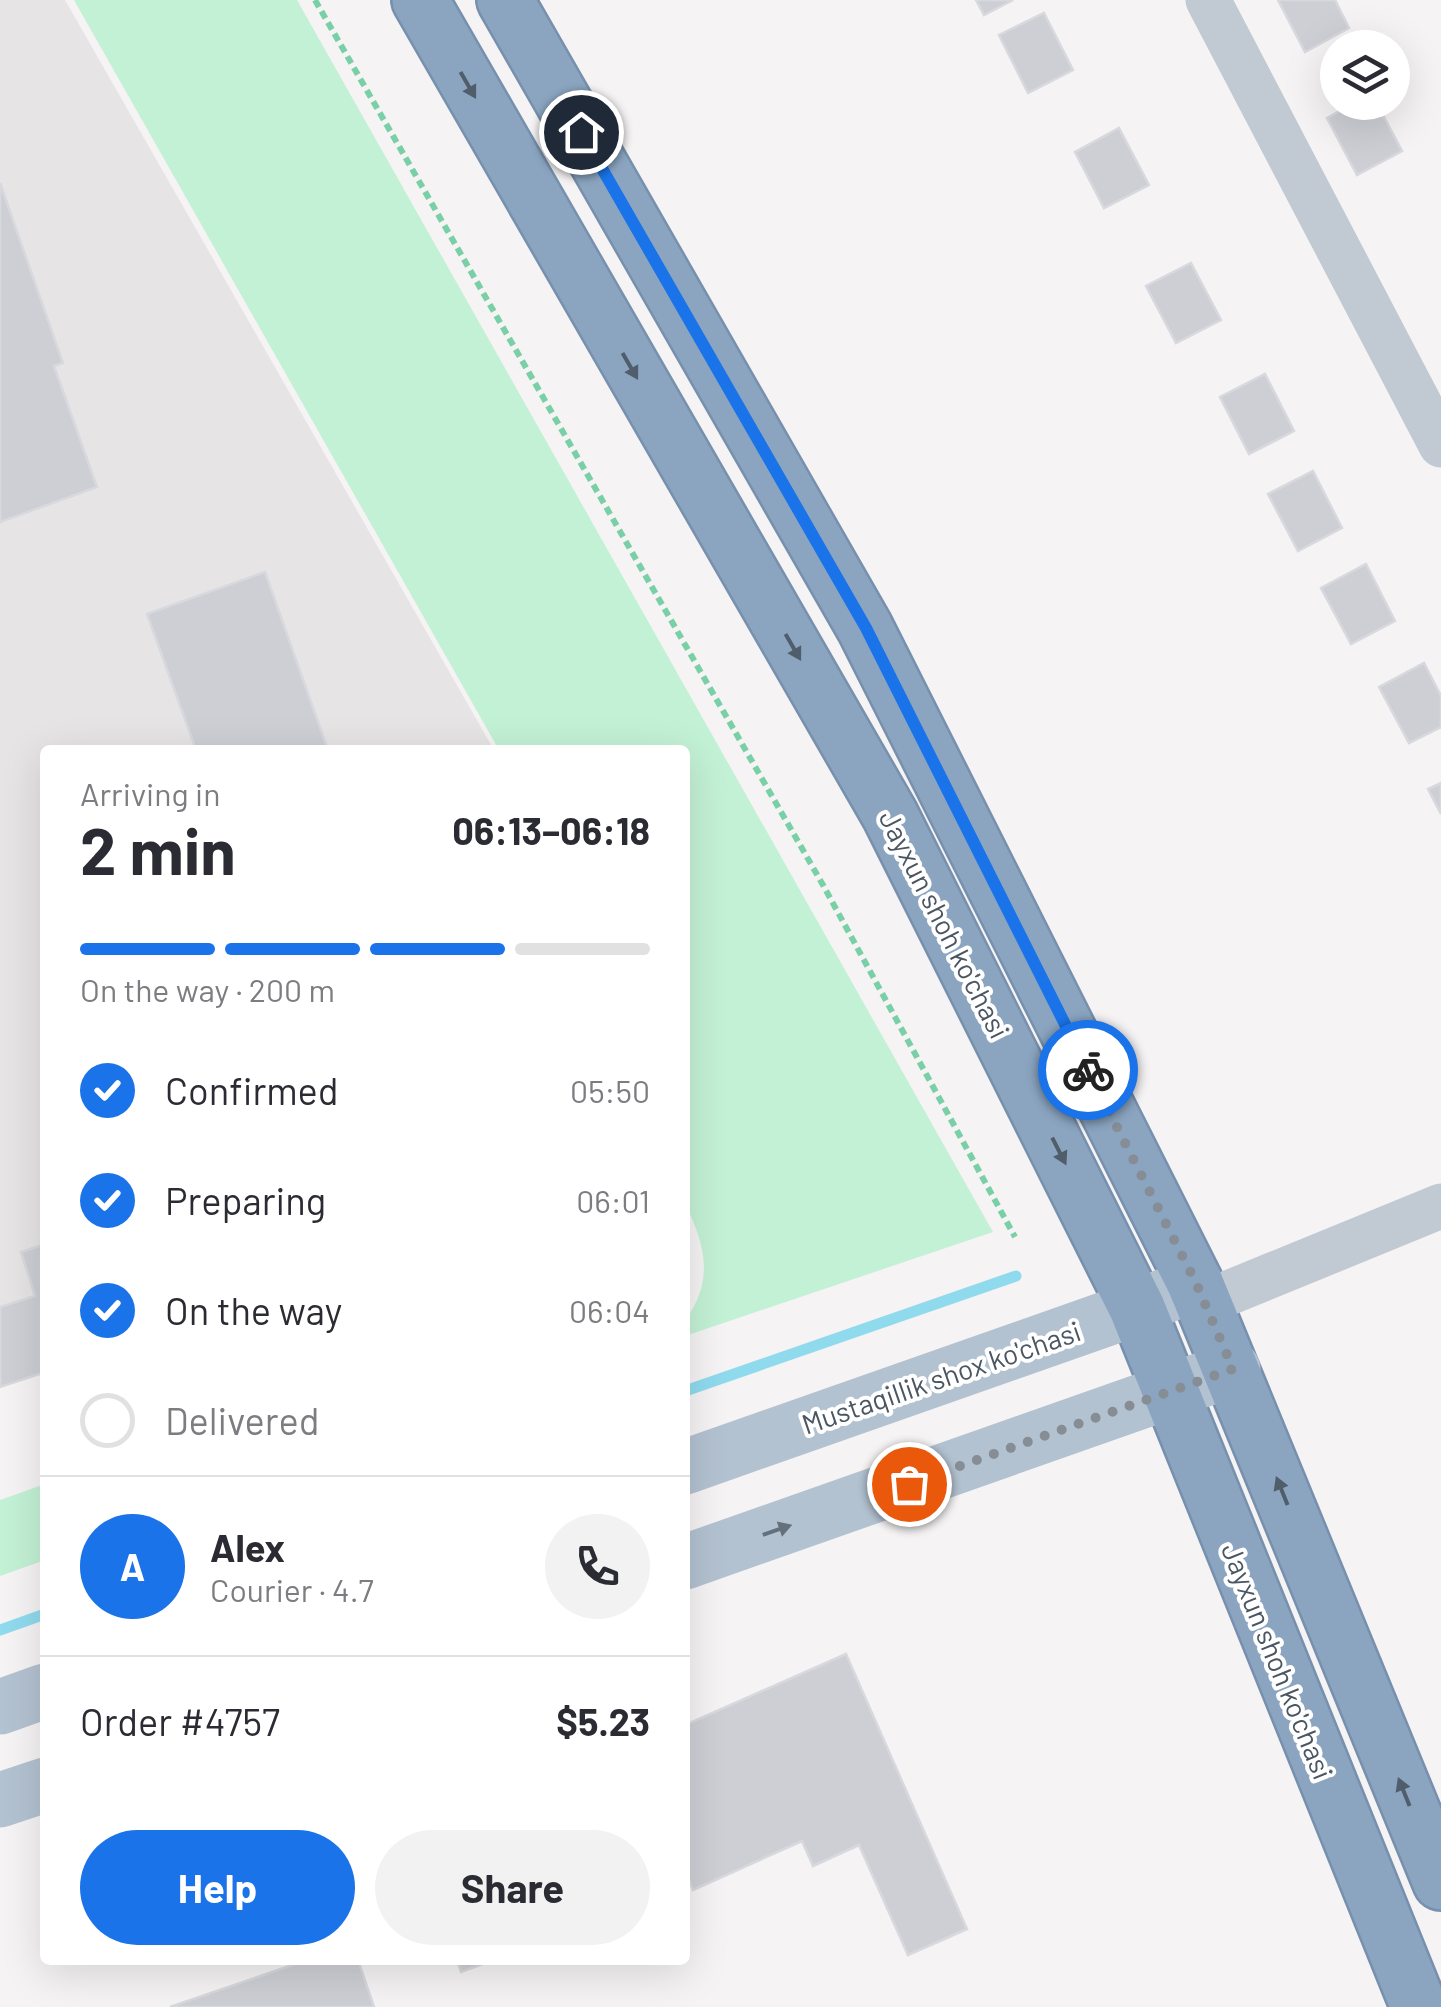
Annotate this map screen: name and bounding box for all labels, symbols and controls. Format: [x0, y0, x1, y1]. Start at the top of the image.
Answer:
map controls [1320, 30, 1410, 120]
button: layers [1320, 30, 1410, 120]
one-way arrow [460, 70, 477, 99]
pin [539, 90, 624, 175]
icon: home [554, 105, 609, 160]
one-way arrow [621, 352, 639, 380]
one-way arrow [785, 633, 802, 662]
text: Arriving in [80, 774, 220, 812]
street label: Jayxun shoh ko'chasi [873, 804, 1017, 1044]
text: 06:13–06:18 [452, 807, 650, 853]
text: 2 min [80, 810, 236, 888]
text: On the way · 200 m [80, 970, 335, 1008]
courier [1038, 1020, 1138, 1120]
icon: bike [1061, 1043, 1116, 1098]
icon: check [80, 1063, 135, 1118]
text: Confirmed [165, 1067, 338, 1113]
text: 05:50 [570, 1071, 650, 1109]
one-way arrow [1050, 1137, 1067, 1166]
icon: check [80, 1173, 135, 1228]
text: Preparing [165, 1177, 326, 1223]
text: 06:01 [576, 1181, 650, 1219]
icon: check [80, 1283, 135, 1338]
text: On the way [165, 1287, 342, 1333]
text: 06:04 [569, 1291, 650, 1329]
street label: Mustaqillik shox ko'chasi [797, 1313, 1085, 1441]
text: Delivered [165, 1397, 319, 1443]
pin [867, 1442, 952, 1527]
icon: bag [882, 1457, 937, 1512]
one-way arrow [1274, 1476, 1290, 1506]
button: phone [545, 1514, 650, 1619]
one-way arrow [763, 1521, 793, 1536]
text: Alex [210, 1524, 285, 1570]
street label: Jayxun shoh ko'chasi [1215, 1538, 1341, 1784]
text: A [120, 1543, 145, 1589]
text: Courier · 4.7 [210, 1570, 374, 1608]
text: Order #4757 [80, 1698, 280, 1744]
text: $5.23 [556, 1698, 650, 1744]
one-way arrow [1396, 1777, 1412, 1807]
button: Help [80, 1830, 355, 1945]
button: Share [375, 1830, 650, 1945]

